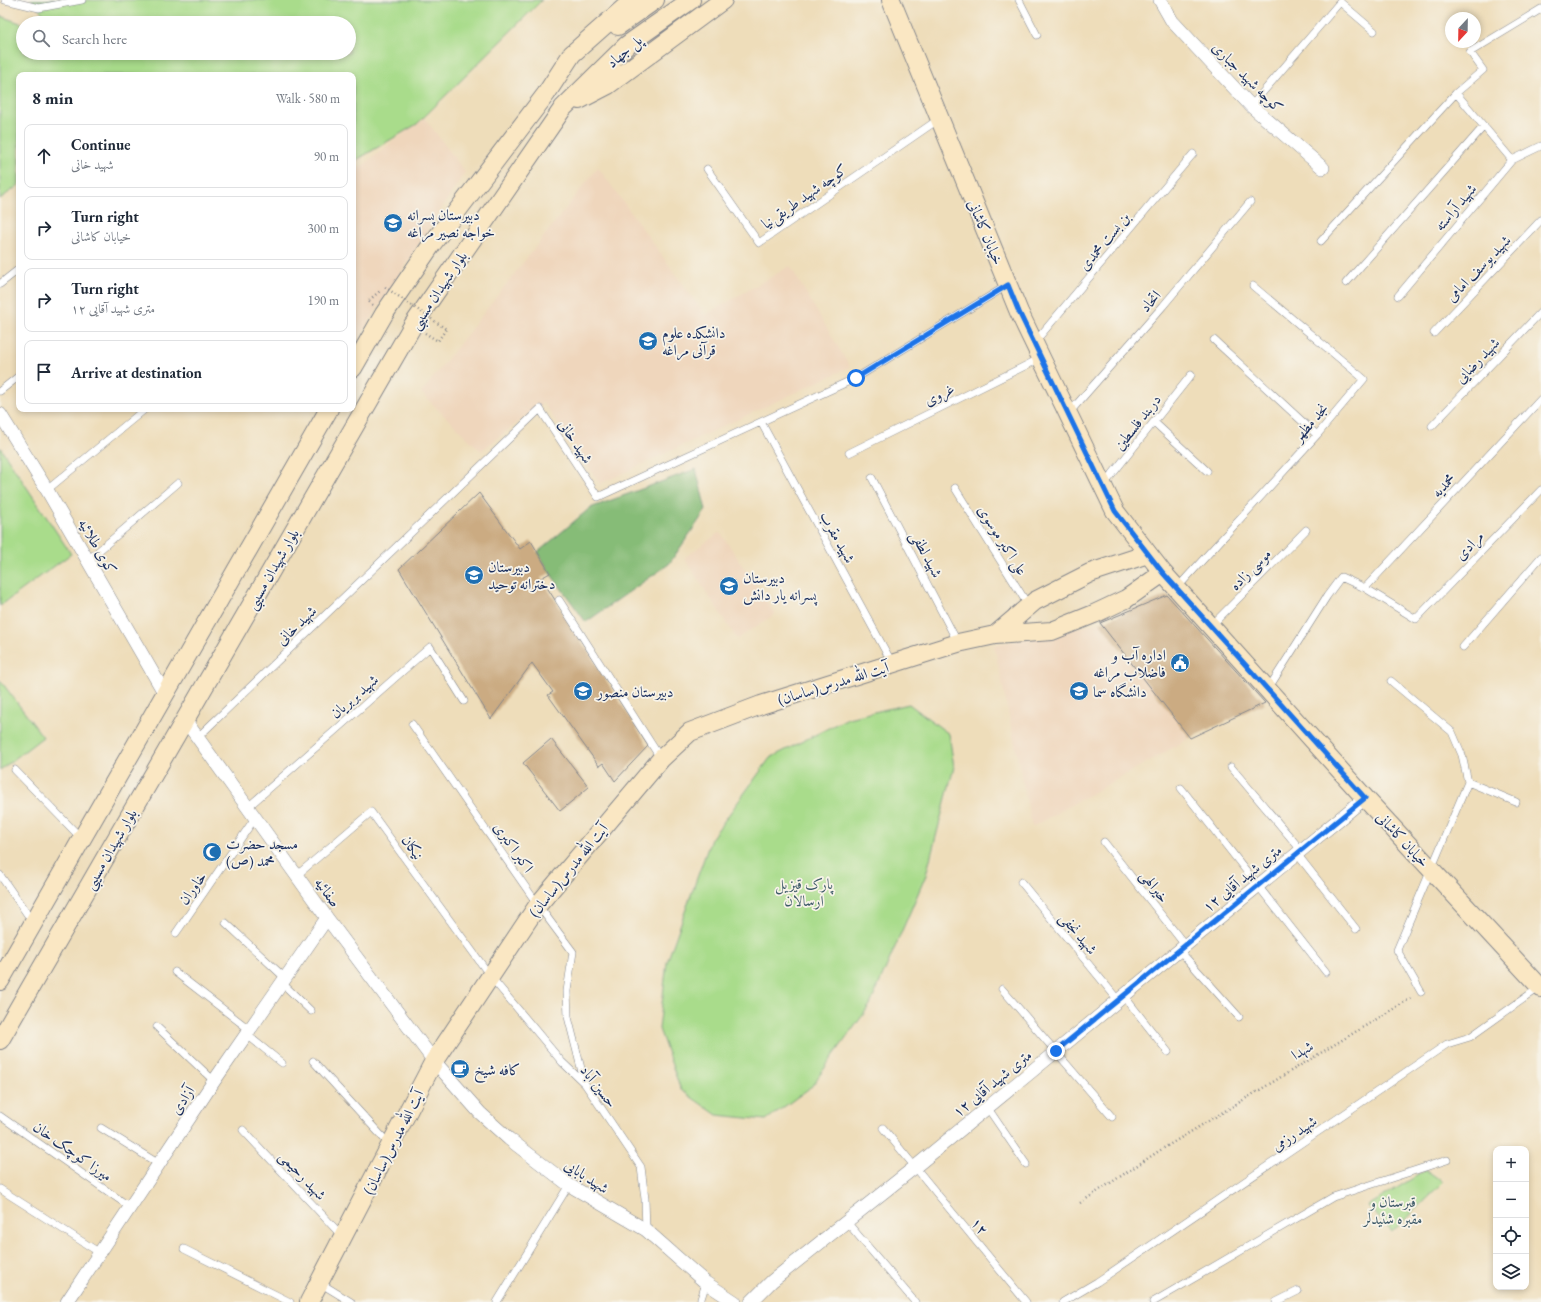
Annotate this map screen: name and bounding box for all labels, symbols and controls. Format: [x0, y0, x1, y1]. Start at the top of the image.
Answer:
north arrow [1445, 12, 1481, 48]
search box [16, 16, 356, 60]
icon: search [30, 27, 52, 49]
text: Search here [62, 29, 127, 48]
street label: پل جهاد [602, 30, 648, 73]
street label: کوچه شهید جباری [1207, 37, 1288, 118]
text: 8 min [32, 87, 73, 109]
text: Walk · 580 m [276, 90, 340, 107]
text: Continue [71, 135, 131, 154]
icon: ahead [33, 145, 55, 167]
text: 90 m [314, 148, 339, 165]
text: شهید خانی [71, 156, 114, 173]
street label: کوچه شهید طریقی‌نیا [757, 159, 852, 234]
street label: شهید آراسته [1430, 179, 1481, 235]
street label: خیابان کاشانی [964, 196, 1008, 268]
place label: دبیرستان پسرانه خواجه نصیر مراغه [407, 205, 495, 243]
text: Turn right [71, 207, 139, 226]
street label: بن بست محمدی [1074, 208, 1134, 274]
school or university icon: دبیرستان پسرانه خواجه نصیر مراغه [382, 212, 404, 234]
icon: right [33, 217, 55, 239]
text: 300 m [308, 220, 339, 237]
text: خیابان کاشانی [71, 228, 131, 245]
street label: شهید یوسف امامی [1441, 231, 1515, 306]
street label: بلوار شهیدان مسیبی [405, 247, 474, 334]
text: Turn right [71, 279, 139, 298]
street label: اتحاد [1135, 286, 1165, 316]
icon: right [33, 289, 55, 311]
text: 190 m [308, 292, 339, 309]
text: ۱۲ متری شهید آقایی [71, 300, 155, 317]
place label: دانشکده علوم قرآنی مراغه [662, 323, 725, 361]
school or university icon: دانشکده علوم قرآنی مراغه [637, 330, 659, 352]
street label: شهید رضایی [1450, 333, 1504, 388]
icon: arrive [33, 361, 55, 383]
text: Arrive at destination [71, 363, 202, 382]
route start [847, 369, 865, 387]
street label: غروی [921, 379, 958, 411]
street label: دربند فلسطین [1109, 390, 1165, 454]
street label: نجد مظهر [1287, 399, 1333, 447]
street label: شهید خانی [554, 415, 598, 467]
street label: محمدیه [1427, 469, 1459, 501]
street label: علی اکبر موسوی [972, 501, 1032, 580]
street label: شهید مقرب [815, 508, 860, 567]
street label: کوی طلائیه [74, 515, 122, 577]
street label: بلوار شهیدان مسیبی [241, 525, 305, 614]
street label: مرادی [1450, 526, 1489, 565]
street label: شهید لطفی [905, 527, 947, 582]
street label: موسی زاده [1225, 544, 1276, 595]
place label: دبیرستان دخترانه توحید [488, 557, 555, 593]
school or university icon: دبیرستان دخترانه توحید [463, 564, 485, 586]
place label: دبیرستان پسرانه یار دانش [743, 568, 817, 606]
school or university icon: دبیرستان پسرانه یار دانش [718, 575, 740, 597]
street label: شهید خانی [272, 601, 321, 650]
place label: اداره آب و فاضلاب مراغه [1093, 645, 1166, 683]
public building icon: اداره آب و فاضلاب مراغه [1169, 652, 1191, 674]
street label: آیت الله مدرس(ساسان) [775, 655, 893, 710]
street label: شهید بربریان [326, 670, 383, 723]
school or university icon: دبیرستان منصور [572, 680, 594, 702]
school or university icon: دانشگاه سما [1068, 680, 1090, 702]
place label: دبیرستان منصور [595, 682, 674, 701]
place label: دانشگاه سما [1093, 682, 1147, 701]
street label: بلوار شهیدان مسیبی [79, 805, 143, 894]
street label: خیابان کاشانی [1372, 807, 1434, 871]
street label: آیت الله مدرس(ساسان) [523, 817, 614, 921]
street label: اکبر اکبری [490, 818, 538, 876]
street label: نیکان [398, 831, 428, 863]
place label: مسجد حضرت محمد (ص) [226, 834, 298, 870]
street label: ۱۲ متری شهید آقایی [1198, 840, 1286, 917]
mosque icon: مسجد حضرت محمد (ص) [201, 841, 223, 863]
street label: خیرالهی [1135, 866, 1174, 907]
street label: خاوران [174, 868, 210, 908]
street label: صفائیه [311, 873, 345, 911]
park label: پارک قیزیل ارسالان [775, 874, 834, 910]
street label: شهید نجفی [1055, 908, 1102, 959]
street label: شهدا [1288, 1036, 1317, 1065]
route end [1047, 1042, 1065, 1060]
street label: ۱۲ متری شهید آقایی [948, 1045, 1036, 1122]
cafe icon: کافه شیخ [449, 1058, 471, 1080]
place label: کافه شیخ [474, 1060, 521, 1084]
street label: حسین آباد [576, 1061, 622, 1111]
street label: آزادی [166, 1081, 199, 1118]
street label: آیت الله مدرس(ساسان) [357, 1084, 429, 1198]
street label: شهید رزمی [1268, 1111, 1321, 1156]
street label: میرزا کوچک خان [29, 1117, 116, 1186]
street label: شهید رحیمی [274, 1146, 331, 1205]
map controls [1493, 1146, 1529, 1290]
button: + [1493, 1146, 1529, 1182]
street label: شهید بابایی [561, 1155, 613, 1198]
button: − [1493, 1182, 1529, 1218]
park label: قبرستان و مقبره شئیدلر [1362, 1192, 1422, 1228]
street label: ۱۲ [967, 1213, 993, 1239]
button: locate [1493, 1218, 1529, 1254]
button: layers [1493, 1254, 1529, 1290]

